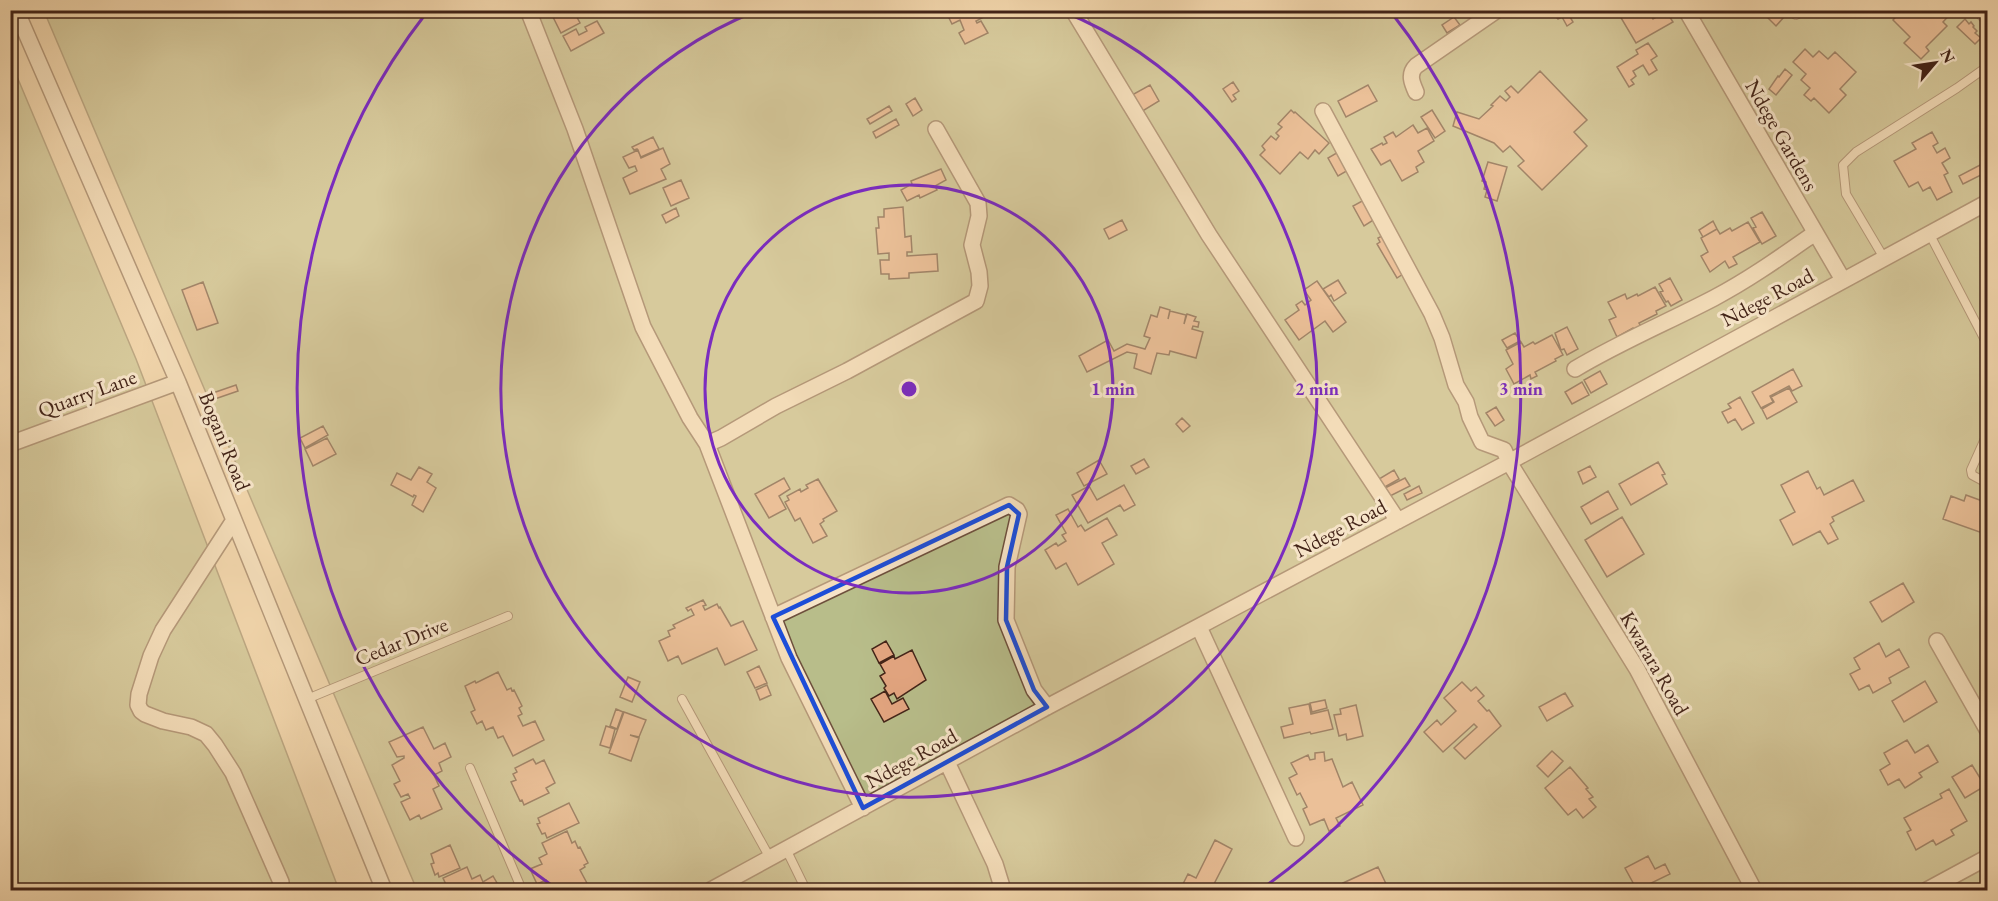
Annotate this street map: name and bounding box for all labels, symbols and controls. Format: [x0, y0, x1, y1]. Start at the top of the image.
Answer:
north arrow [1905, 33, 1965, 93]
text: N [1935, 45, 1960, 67]
street label: Ndege Gardens [1739, 74, 1825, 196]
street label: Ndege Road [1716, 261, 1818, 333]
street label: Quarry Lane [34, 363, 140, 424]
text: 1 min [1091, 377, 1135, 400]
text: 2 min [1295, 377, 1339, 400]
text: 3 min [1499, 377, 1543, 400]
centre of rings [899, 379, 919, 399]
street label: Bogani Road [193, 387, 257, 495]
street label: Ndege Road [1289, 492, 1391, 564]
street label: Kwarara Road [1614, 606, 1696, 720]
street label: Cedar Drive [351, 610, 451, 672]
street label: Ndege Road [860, 722, 962, 794]

